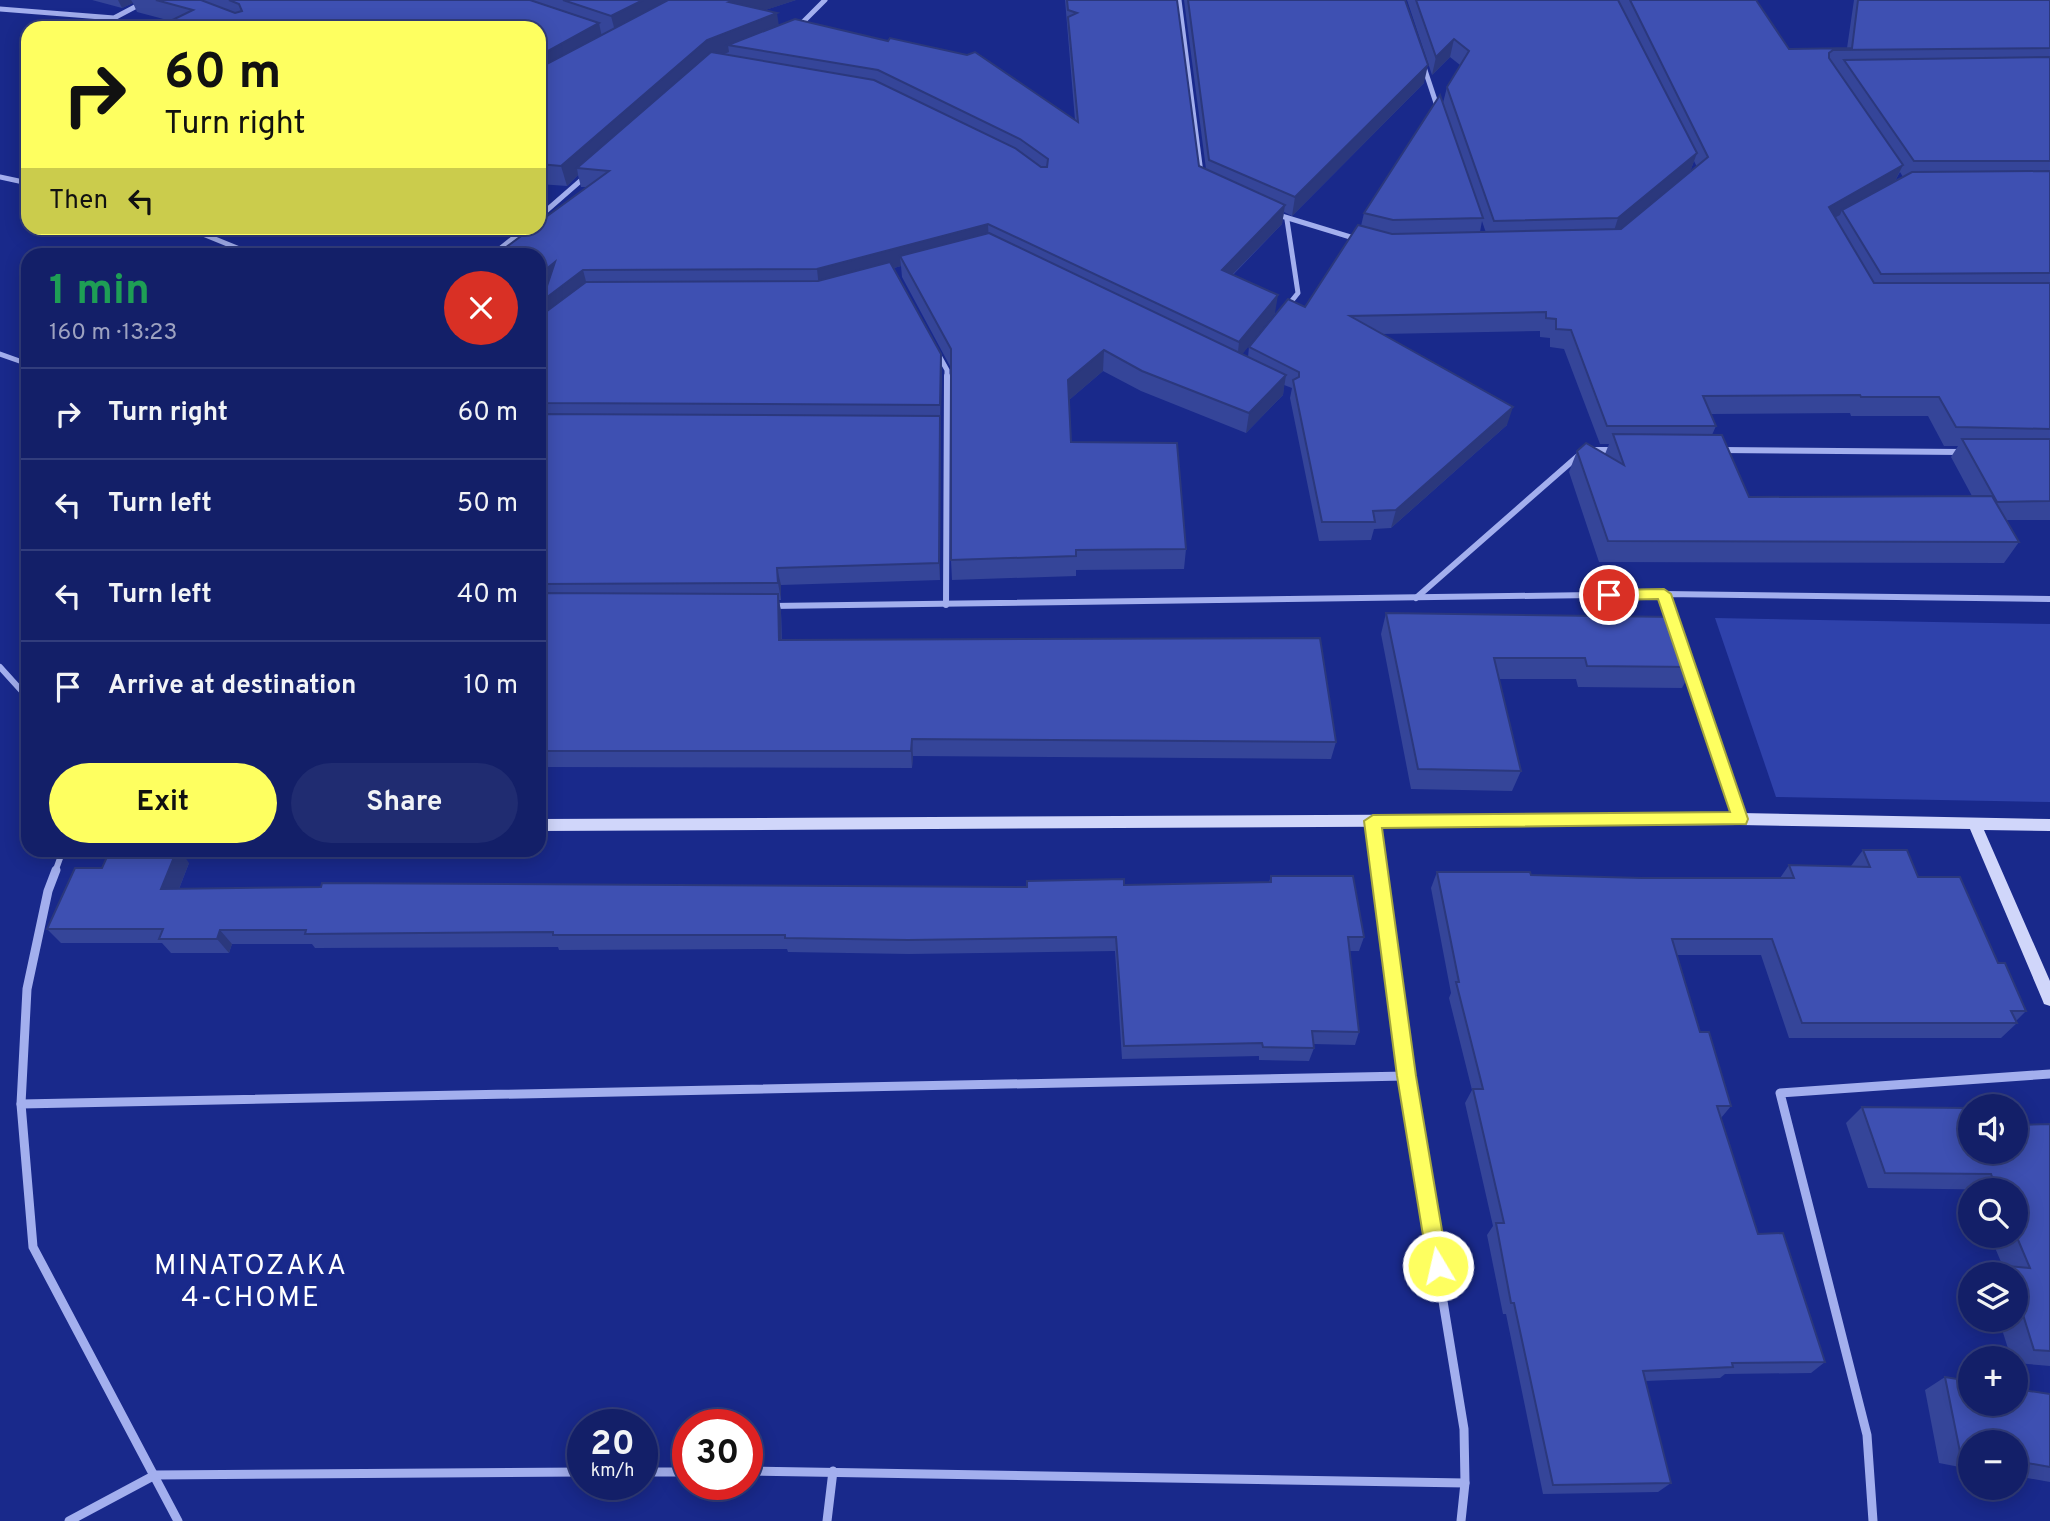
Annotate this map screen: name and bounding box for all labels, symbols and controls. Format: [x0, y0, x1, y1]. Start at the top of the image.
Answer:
text: 60 m [164, 44, 282, 106]
icon: right [49, 49, 140, 140]
text: Turn right [164, 105, 306, 145]
icon: left [122, 182, 160, 220]
text: Then [49, 185, 108, 218]
text: 1 min [49, 266, 150, 319]
button: close [444, 271, 518, 345]
text: 160 m · 13:23 [49, 319, 177, 348]
icon: right [49, 395, 87, 433]
text: Turn right [108, 397, 228, 430]
text: 60 m [458, 397, 518, 430]
icon: left [49, 486, 87, 524]
text: Turn left [108, 488, 212, 521]
text: 50 m [457, 488, 518, 521]
pin [1579, 565, 1639, 625]
icon: arrive [1590, 576, 1628, 614]
icon: left [49, 577, 87, 615]
text: Turn left [108, 579, 212, 612]
text: 40 m [457, 579, 518, 612]
icon: arrive [49, 668, 87, 706]
text: Arrive at destination [108, 670, 356, 703]
text: 10 m [463, 670, 518, 703]
button: Exit [49, 763, 277, 843]
button: Share [291, 763, 518, 843]
map controls [1958, 1094, 2028, 1500]
button: sound [1958, 1094, 2028, 1164]
button: search [1958, 1178, 2028, 1248]
position arrow [1401, 1229, 1475, 1303]
district label: MINATOZAKA 4-CHOME [154, 1249, 348, 1317]
button: layers [1958, 1262, 2028, 1332]
button: + [1958, 1346, 2028, 1416]
speed limit sign: 30 [672, 1409, 763, 1500]
text: 20 [590, 1423, 635, 1467]
button: − [1958, 1430, 2028, 1500]
text: km/h [591, 1460, 634, 1483]

